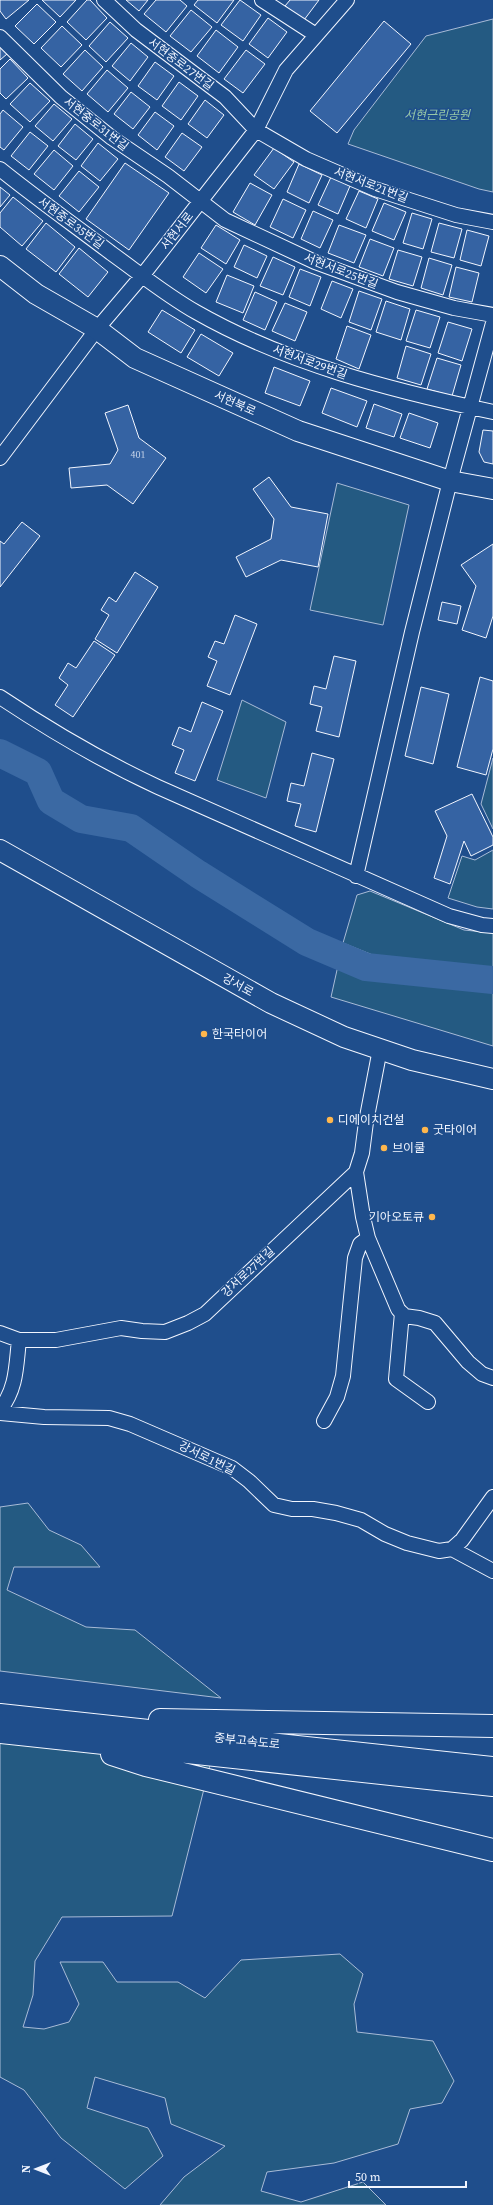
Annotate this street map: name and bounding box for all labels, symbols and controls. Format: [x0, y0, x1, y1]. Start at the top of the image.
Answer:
street label: 서현중로27번길 [145, 34, 217, 94]
street label: 서현중로31번길 [60, 94, 132, 154]
park label: 서현근린공원 [404, 107, 471, 123]
street label: 서현서로21번길 [332, 164, 410, 206]
street label: 서현중로35번길 [35, 194, 107, 252]
street label: 서현서로 [157, 209, 197, 253]
street label: 서현서로25번길 [302, 250, 380, 292]
street label: 서현서로29번길 [270, 341, 350, 383]
street label: 서현북로 [212, 387, 258, 419]
house number: 401 [131, 448, 146, 461]
street label: 강서로 [220, 970, 256, 1000]
place label: 한국타이어 [212, 1026, 267, 1042]
marker: 한국타이어 [199, 1029, 209, 1039]
place label: 디에이치건설 [338, 1112, 404, 1128]
marker: 디에이치건설 [325, 1115, 335, 1125]
place label: 굿타이어 [433, 1122, 477, 1138]
marker: 굿타이어 [420, 1125, 430, 1135]
place label: 브이쿨 [392, 1140, 425, 1156]
marker: 브이쿨 [379, 1143, 389, 1153]
place label: 기아오토큐 [369, 1209, 424, 1225]
marker: 기아오토큐 [427, 1212, 437, 1222]
street label: 강서로27번길 [218, 1243, 278, 1301]
street label: 강서로1번길 [176, 1437, 238, 1479]
street label: 중부고속도로 [213, 1730, 281, 1752]
north arrow [16, 2149, 56, 2189]
scale bar [349, 2163, 466, 2189]
text: N [19, 2165, 34, 2173]
text: 50 m [355, 2169, 381, 2185]

